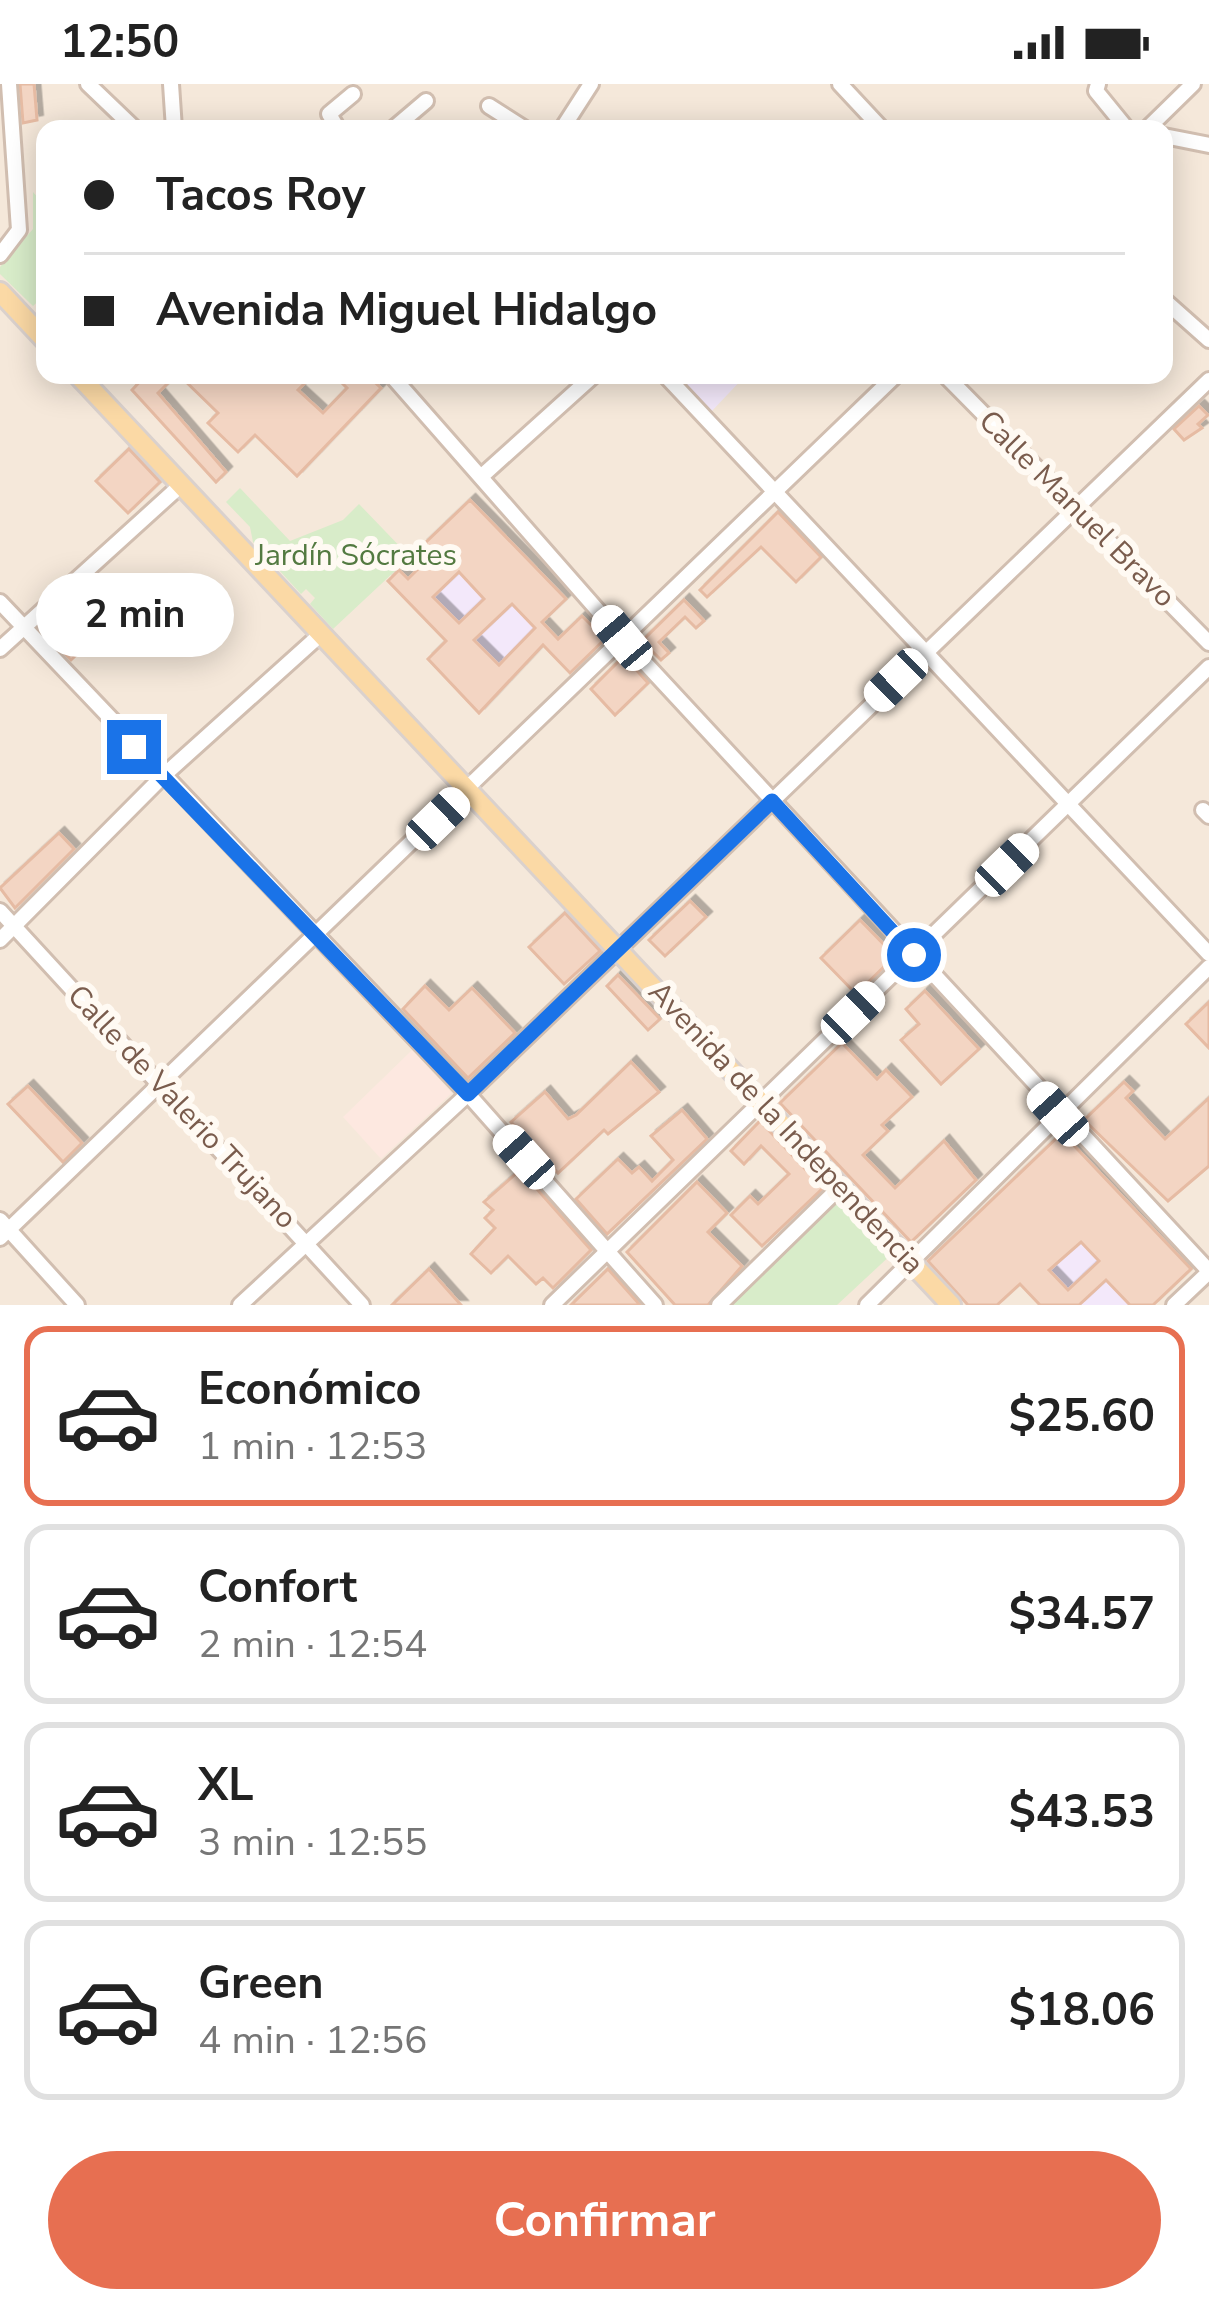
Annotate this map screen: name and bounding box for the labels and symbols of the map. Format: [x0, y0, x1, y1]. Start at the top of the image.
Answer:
street label: Calle Manuel Bravo [969, 401, 1185, 617]
park label: Jardín Sócrates [254, 535, 457, 576]
callout: 2 min [35, 573, 233, 657]
car [585, 599, 659, 677]
car [858, 642, 934, 718]
route end [107, 720, 161, 774]
car [400, 781, 476, 857]
car [969, 827, 1045, 903]
route start [887, 928, 941, 982]
street label: Avenida de la Independencia [639, 973, 933, 1283]
car [815, 975, 891, 1051]
street label: Calle de Valerio Trujano [58, 976, 306, 1238]
car [1021, 1075, 1095, 1153]
car [487, 1118, 561, 1196]

